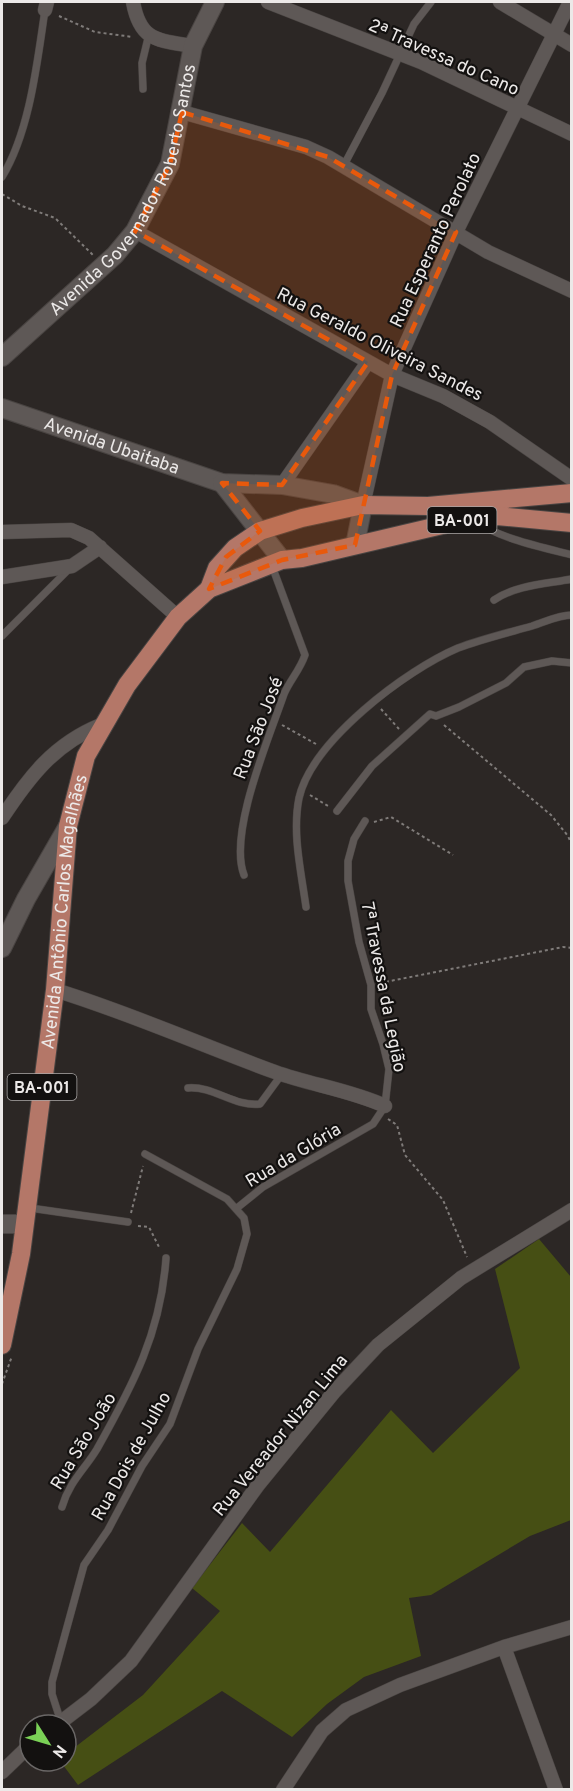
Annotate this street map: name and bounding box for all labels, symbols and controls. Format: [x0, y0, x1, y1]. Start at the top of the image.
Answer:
street label: 2ª Travessa do Cano [364, 15, 522, 102]
street label: Avenida Governador Roberto Santos [45, 62, 202, 322]
street label: Rua Esperanto Perolato [386, 149, 487, 332]
street label: Rua Geraldo Oliveira Sandes [272, 283, 486, 407]
street label: Avenida Ubaitaba [41, 413, 182, 481]
road number: BA-001 [428, 507, 496, 533]
street label: Rua São José [229, 674, 289, 783]
street label: Avenida Antônio Carlos Magalhães [37, 772, 94, 1051]
street label: 7ª Travessa da Legião [355, 900, 410, 1074]
road number: BA-001 [8, 1074, 76, 1100]
street label: Rua da Glória [242, 1119, 346, 1194]
street label: Rua Vereador Nizan Lima [209, 1350, 354, 1522]
street label: Rua Dois de Julho [87, 1388, 177, 1525]
street label: Rua São João [46, 1389, 122, 1495]
north arrow [18, 1713, 78, 1773]
text: N [47, 1740, 70, 1761]

